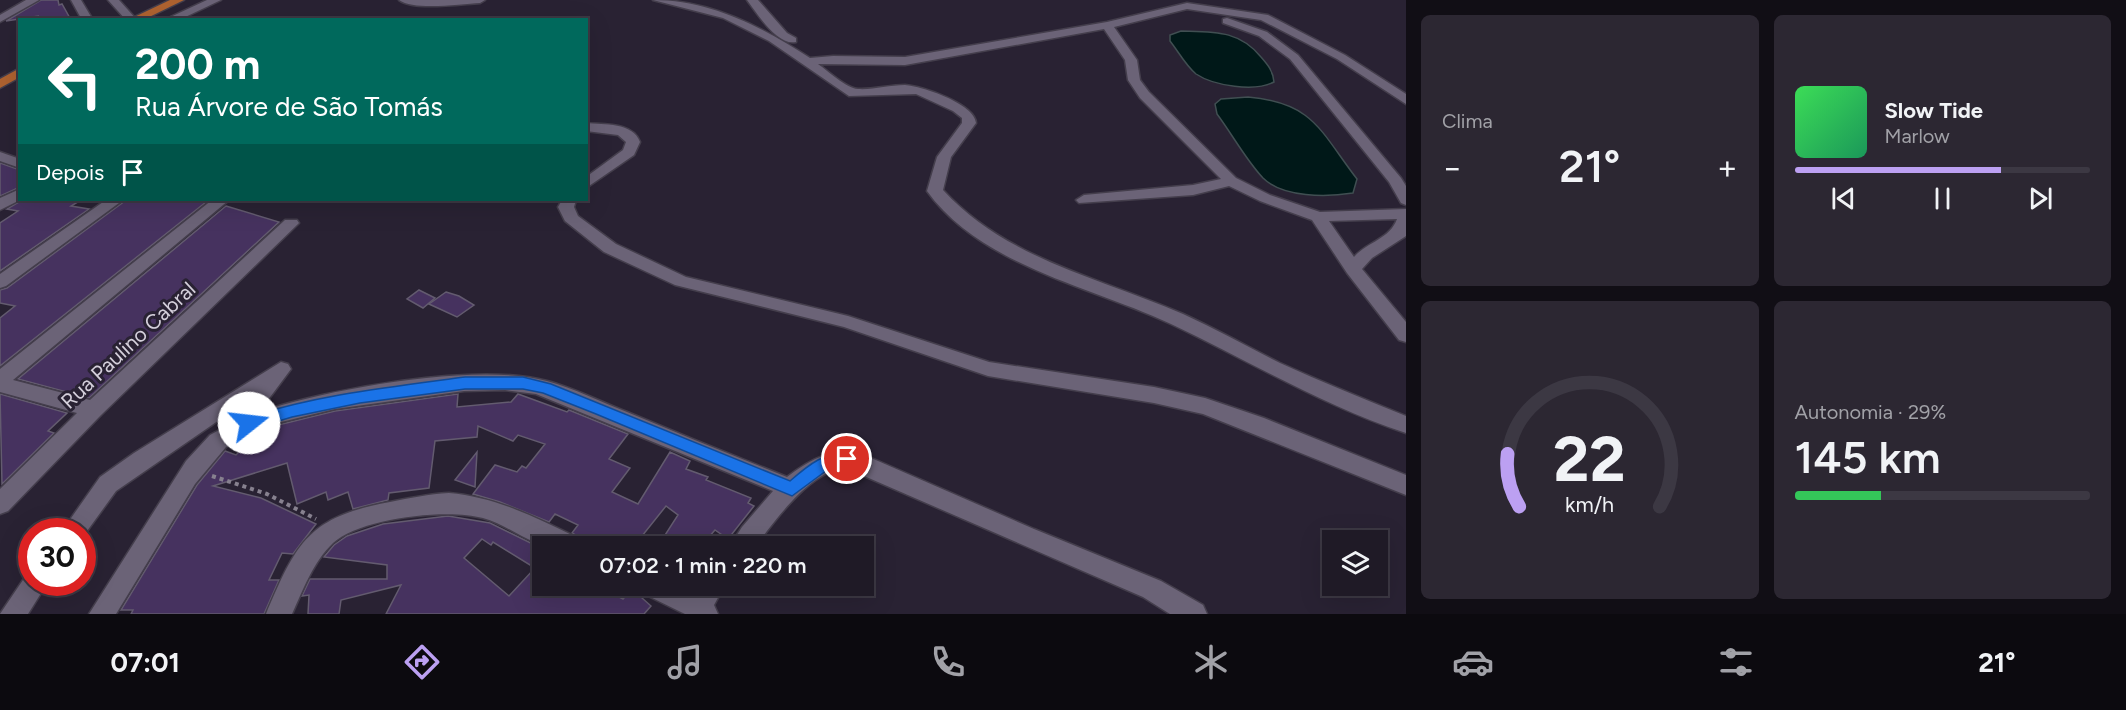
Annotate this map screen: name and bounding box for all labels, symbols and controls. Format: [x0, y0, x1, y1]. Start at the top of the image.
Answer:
text: 200 m [135, 39, 260, 90]
icon: left [36, 42, 114, 120]
text: Rua Árvore de São Tomás [135, 90, 443, 123]
text: Slow Tide [1885, 97, 1983, 124]
text: Clima [1442, 109, 1493, 133]
text: Marlow [1885, 124, 1950, 148]
text: 21° [1559, 139, 1620, 193]
text: − [1442, 148, 1463, 187]
text: + [1717, 148, 1737, 187]
icon: arrive [116, 156, 149, 189]
text: Depois [36, 159, 104, 186]
icon: previous [1827, 182, 1860, 215]
icon: pause [1926, 182, 1959, 215]
icon: next [2024, 182, 2057, 215]
street label: Rua Paulino Cabral [56, 276, 200, 414]
position arrow [217, 391, 281, 455]
text: Autonomia · 29% [1795, 400, 1946, 424]
text: 22 [1554, 422, 1626, 497]
text: 145 km [1795, 430, 1941, 484]
pin [821, 433, 872, 484]
icon: arrive [830, 442, 863, 475]
text: km/h [1565, 492, 1614, 517]
speed limit sign: 30 [18, 518, 96, 596]
map controls [1322, 530, 1388, 596]
button: layers [1322, 530, 1388, 596]
text: 07:02 · 1 min · 220 m [600, 552, 806, 579]
icon: directions [401, 641, 443, 683]
icon: music [664, 641, 706, 683]
icon: phone [927, 641, 969, 683]
icon: climate [1190, 641, 1232, 683]
icon: car [1452, 641, 1494, 683]
icon: filters [1715, 641, 1757, 683]
text: 07:01 [110, 646, 180, 679]
text: 21° [1978, 646, 2015, 679]

